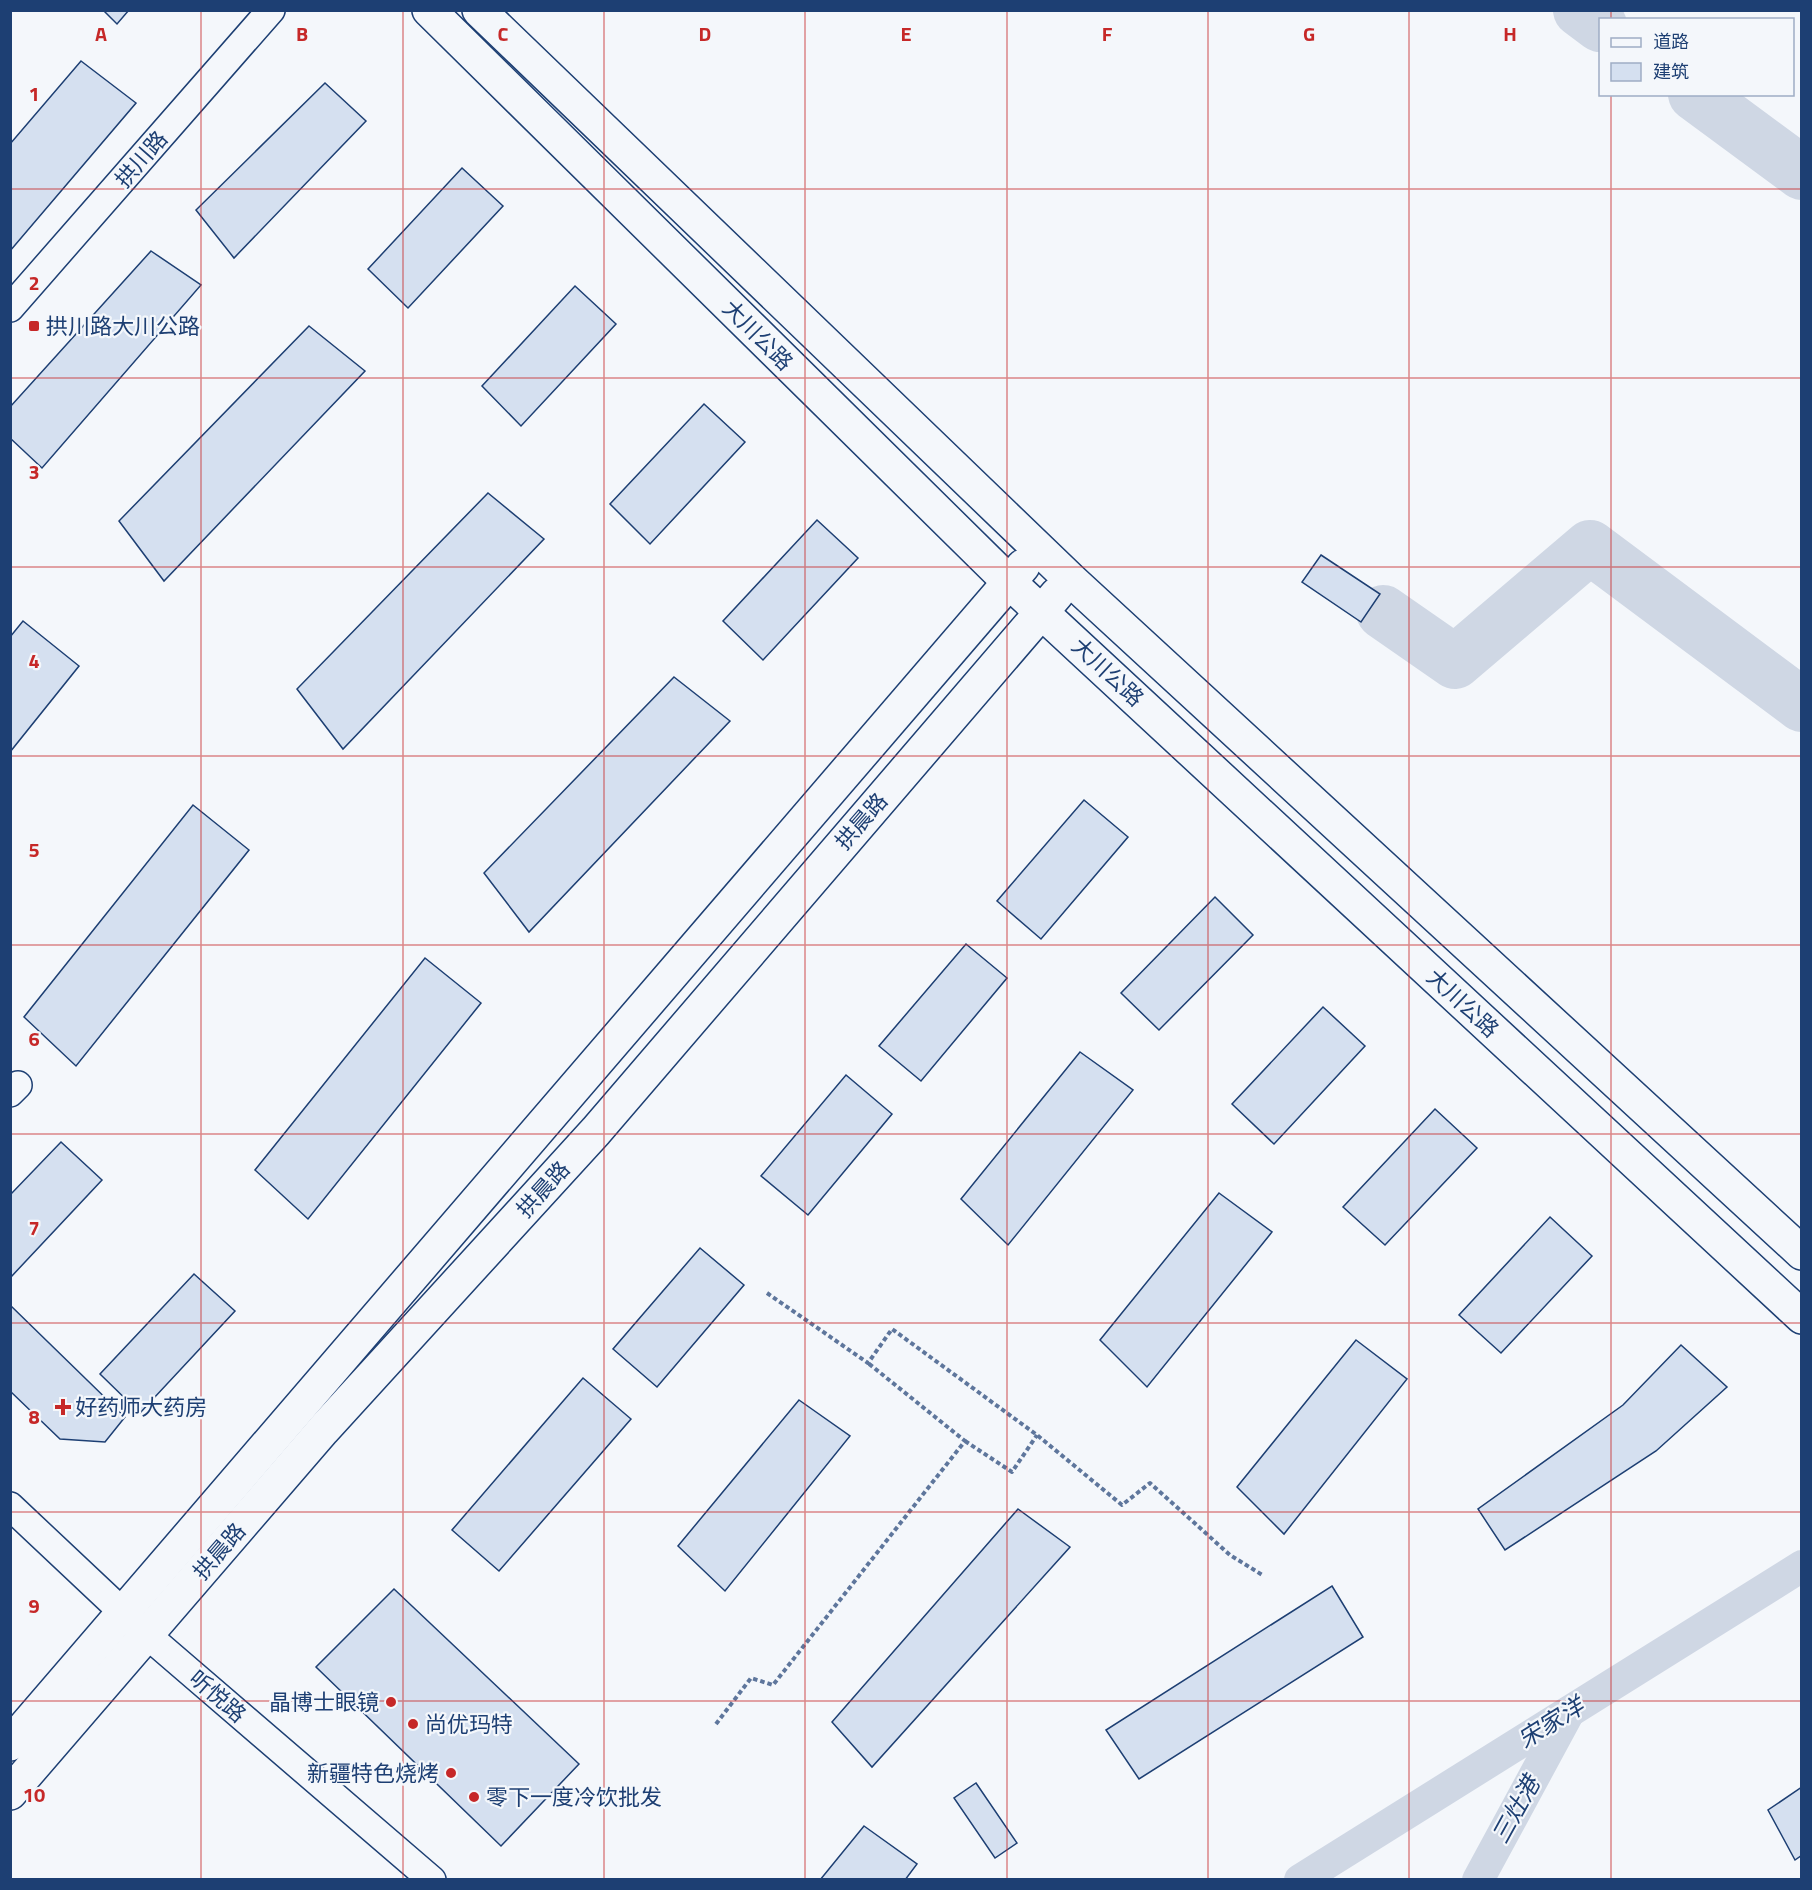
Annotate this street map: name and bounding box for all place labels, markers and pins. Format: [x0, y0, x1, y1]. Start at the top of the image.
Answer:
place label: 拱川路大川公路 [46, 309, 200, 343]
marker: 拱川路大川公路 [27, 319, 41, 333]
place label: 好药师大药房 [75, 1390, 207, 1424]
marker: 好药师大药房 [56, 1400, 70, 1414]
place label: 晶博士眼镜 [269, 1685, 379, 1719]
marker: 晶博士眼镜 [384, 1695, 398, 1709]
place label: 尚优玛特 [425, 1707, 513, 1741]
marker: 尚优玛特 [406, 1717, 420, 1731]
place label: 新疆特色烧烤 [307, 1756, 439, 1790]
marker: 新疆特色烧烤 [444, 1766, 458, 1780]
place label: 零下一度冷饮批发 [486, 1780, 662, 1814]
marker: 零下一度冷饮批发 [467, 1790, 481, 1804]

